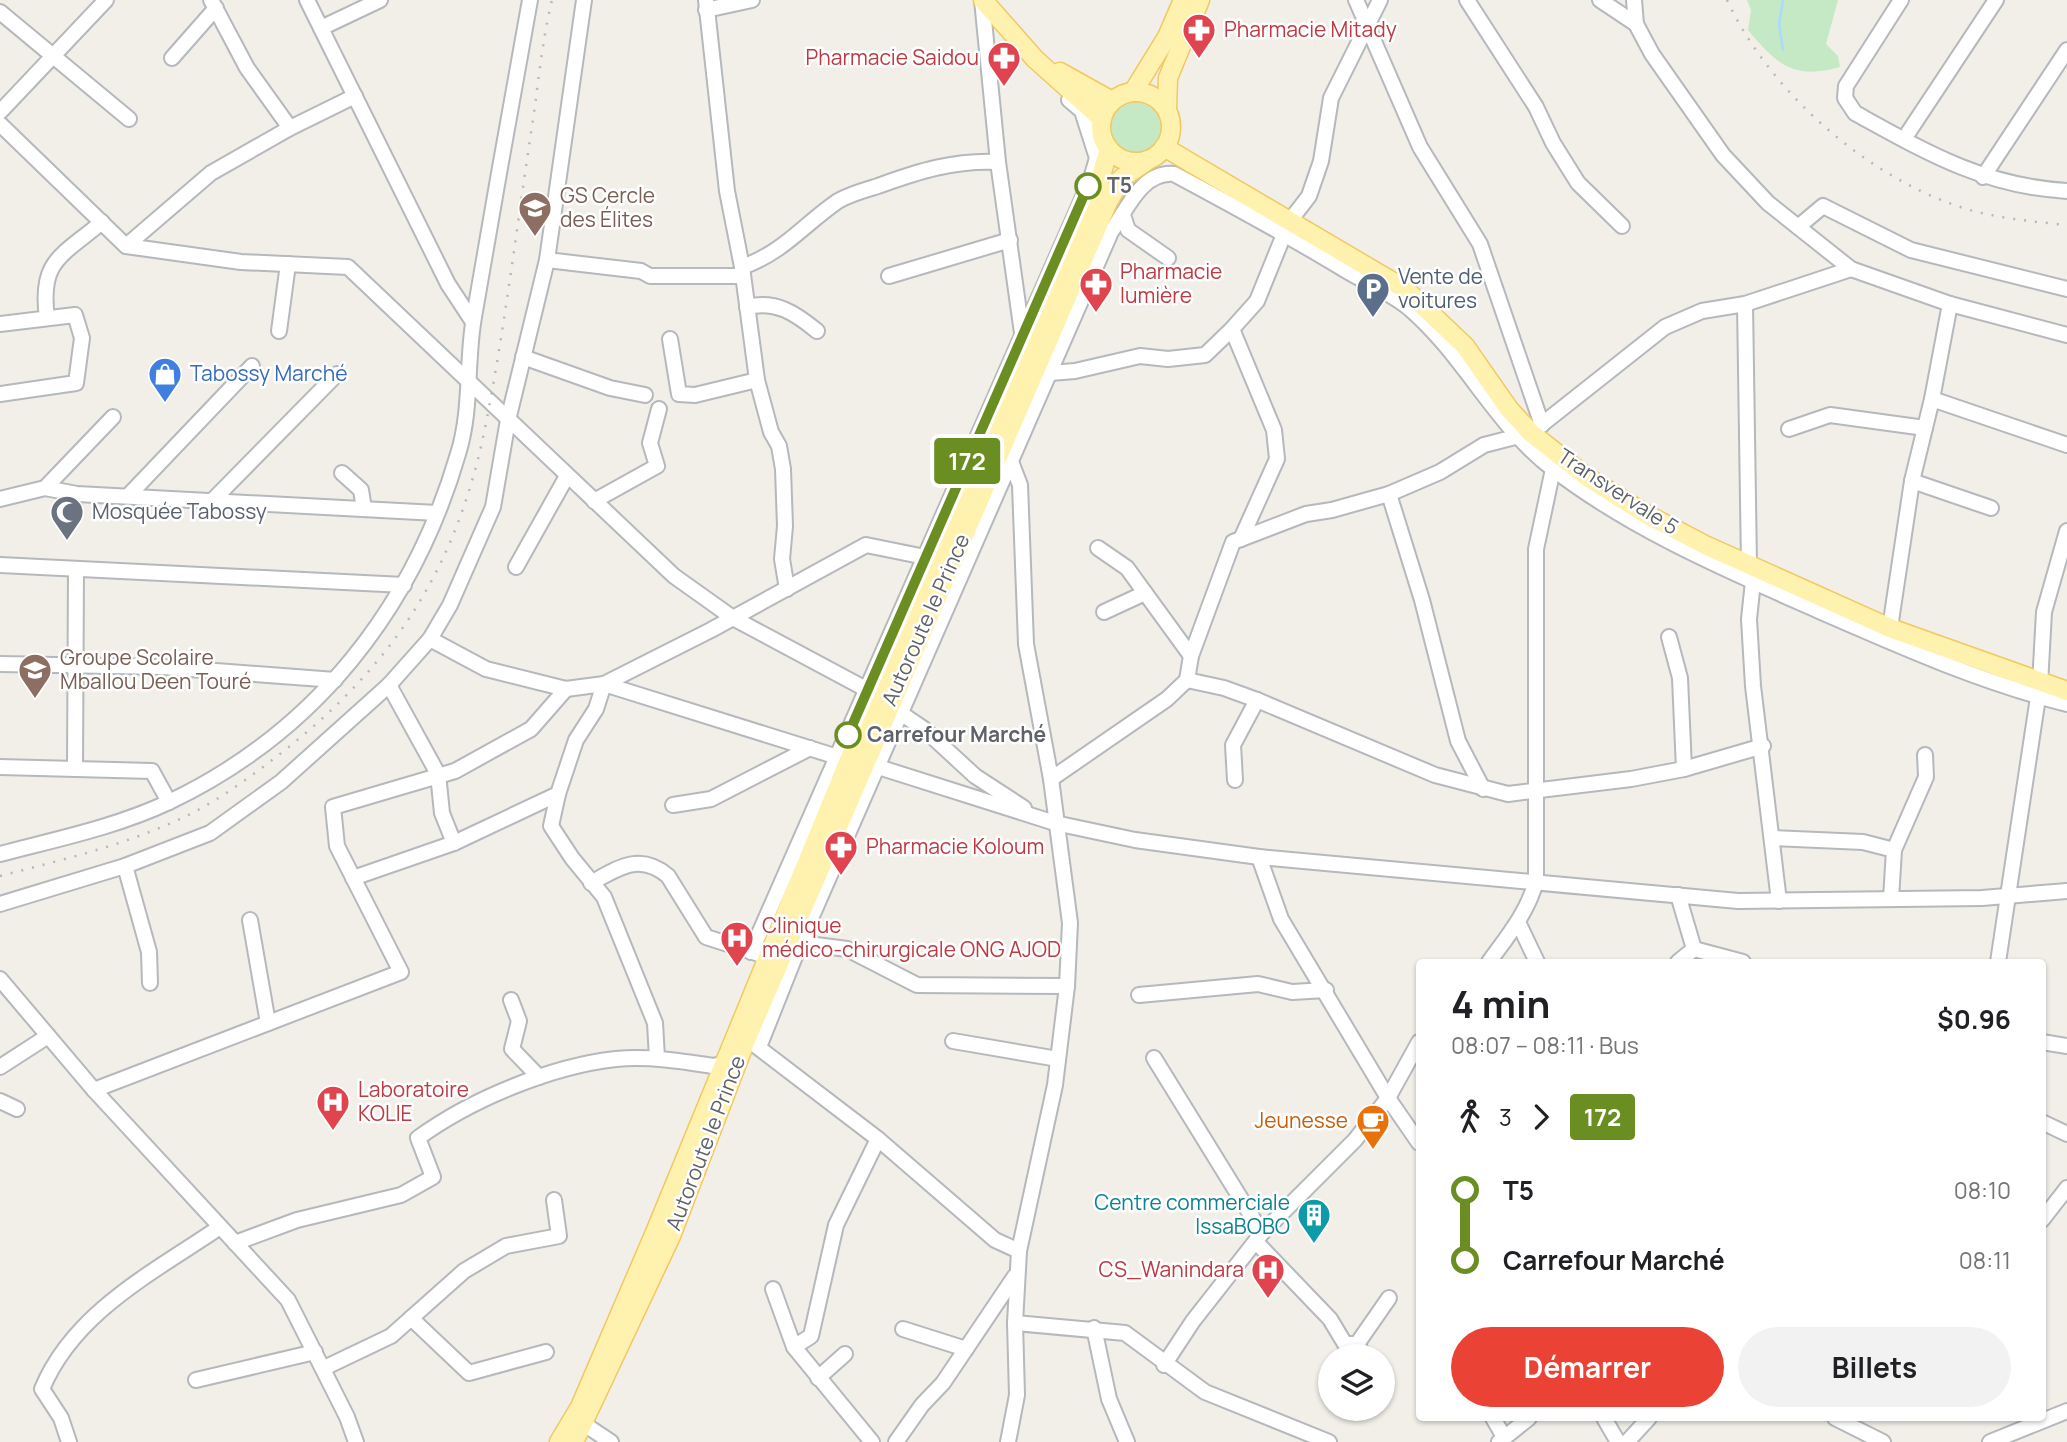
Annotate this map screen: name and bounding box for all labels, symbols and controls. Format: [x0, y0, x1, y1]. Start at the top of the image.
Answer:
pharmacy icon: Pharmacie Mitady [1180, 11, 1218, 60]
place label: Pharmacie Mitady [1224, 15, 1397, 43]
pharmacy icon: Pharmacie Saidou [985, 39, 1023, 88]
place label: Pharmacie Saidou [806, 43, 979, 71]
place label: T5 [1107, 171, 1132, 199]
marker: T5 [1075, 173, 1101, 199]
place label: GS Cercle des Élites [560, 181, 655, 233]
school or university icon: GS Cercle des Élites [516, 189, 554, 238]
place label: Pharmacie lumière [1120, 257, 1222, 309]
place label: Vente de voitures [1398, 262, 1483, 314]
pharmacy icon: Pharmacie lumière [1077, 265, 1115, 314]
parking icon: Vente de voitures [1354, 270, 1392, 319]
shop icon: Tabossy Marché [146, 355, 184, 404]
place label: Tabossy Marché [190, 359, 347, 387]
line badge: 172 [927, 438, 1007, 484]
street label: Transvervale 5 [1553, 442, 1684, 541]
text: 172 [948, 444, 986, 477]
mosque icon: Mosquée Tabossy [48, 493, 86, 542]
place label: Mosquée Tabossy [92, 497, 267, 525]
street label: Autoroute le Prince [875, 529, 976, 710]
place label: Groupe Scolaire Mballou Deen Touré [60, 643, 251, 695]
school or university icon: Groupe Scolaire Mballou Deen Touré [16, 651, 54, 700]
place label: Carrefour Marché [867, 720, 1046, 748]
marker: Carrefour Marché [835, 722, 861, 748]
pharmacy icon: Pharmacie Koloum [822, 828, 860, 877]
place label: Pharmacie Koloum [866, 832, 1044, 860]
place label: Clinique médico-chirurgicale ONG AJOD [762, 911, 1061, 963]
hospital icon: Clinique médico-chirurgicale ONG AJOD [718, 919, 756, 968]
text: 4 min [1451, 977, 1550, 1029]
text: $0.96 [1937, 1001, 2011, 1037]
text: 08:07 – 08:11 · Bus [1451, 1029, 1639, 1061]
street label: Autoroute le Prince [659, 1051, 751, 1234]
place label: Laboratoire KOLIE [358, 1075, 469, 1127]
hospital icon: Laboratoire KOLIE [314, 1083, 352, 1132]
icon: walk [1451, 1098, 1489, 1136]
icon: forward [1522, 1098, 1560, 1136]
text: 172 [1584, 1100, 1621, 1133]
text: 3 [1499, 1101, 1512, 1133]
cafe icon: Jeunesse [1354, 1102, 1392, 1151]
place label: Jeunesse [1255, 1106, 1348, 1134]
text: T5 [1503, 1172, 1534, 1208]
text: 08:10 [1954, 1174, 2011, 1206]
place label: Centre commerciale IssaBOBO [1094, 1188, 1290, 1240]
building icon: Centre commerciale IssaBOBO [1295, 1196, 1333, 1245]
text: Carrefour Marché [1503, 1242, 1725, 1278]
text: 08:11 [1959, 1244, 2011, 1276]
hospital icon: CS_Wanindara [1249, 1251, 1287, 1300]
place label: CS_Wanindara [1098, 1255, 1244, 1283]
button: Démarrer [1451, 1327, 1724, 1407]
button: Billets [1738, 1327, 2011, 1407]
map controls [1318, 1344, 1395, 1421]
button: layers [1318, 1344, 1395, 1421]

